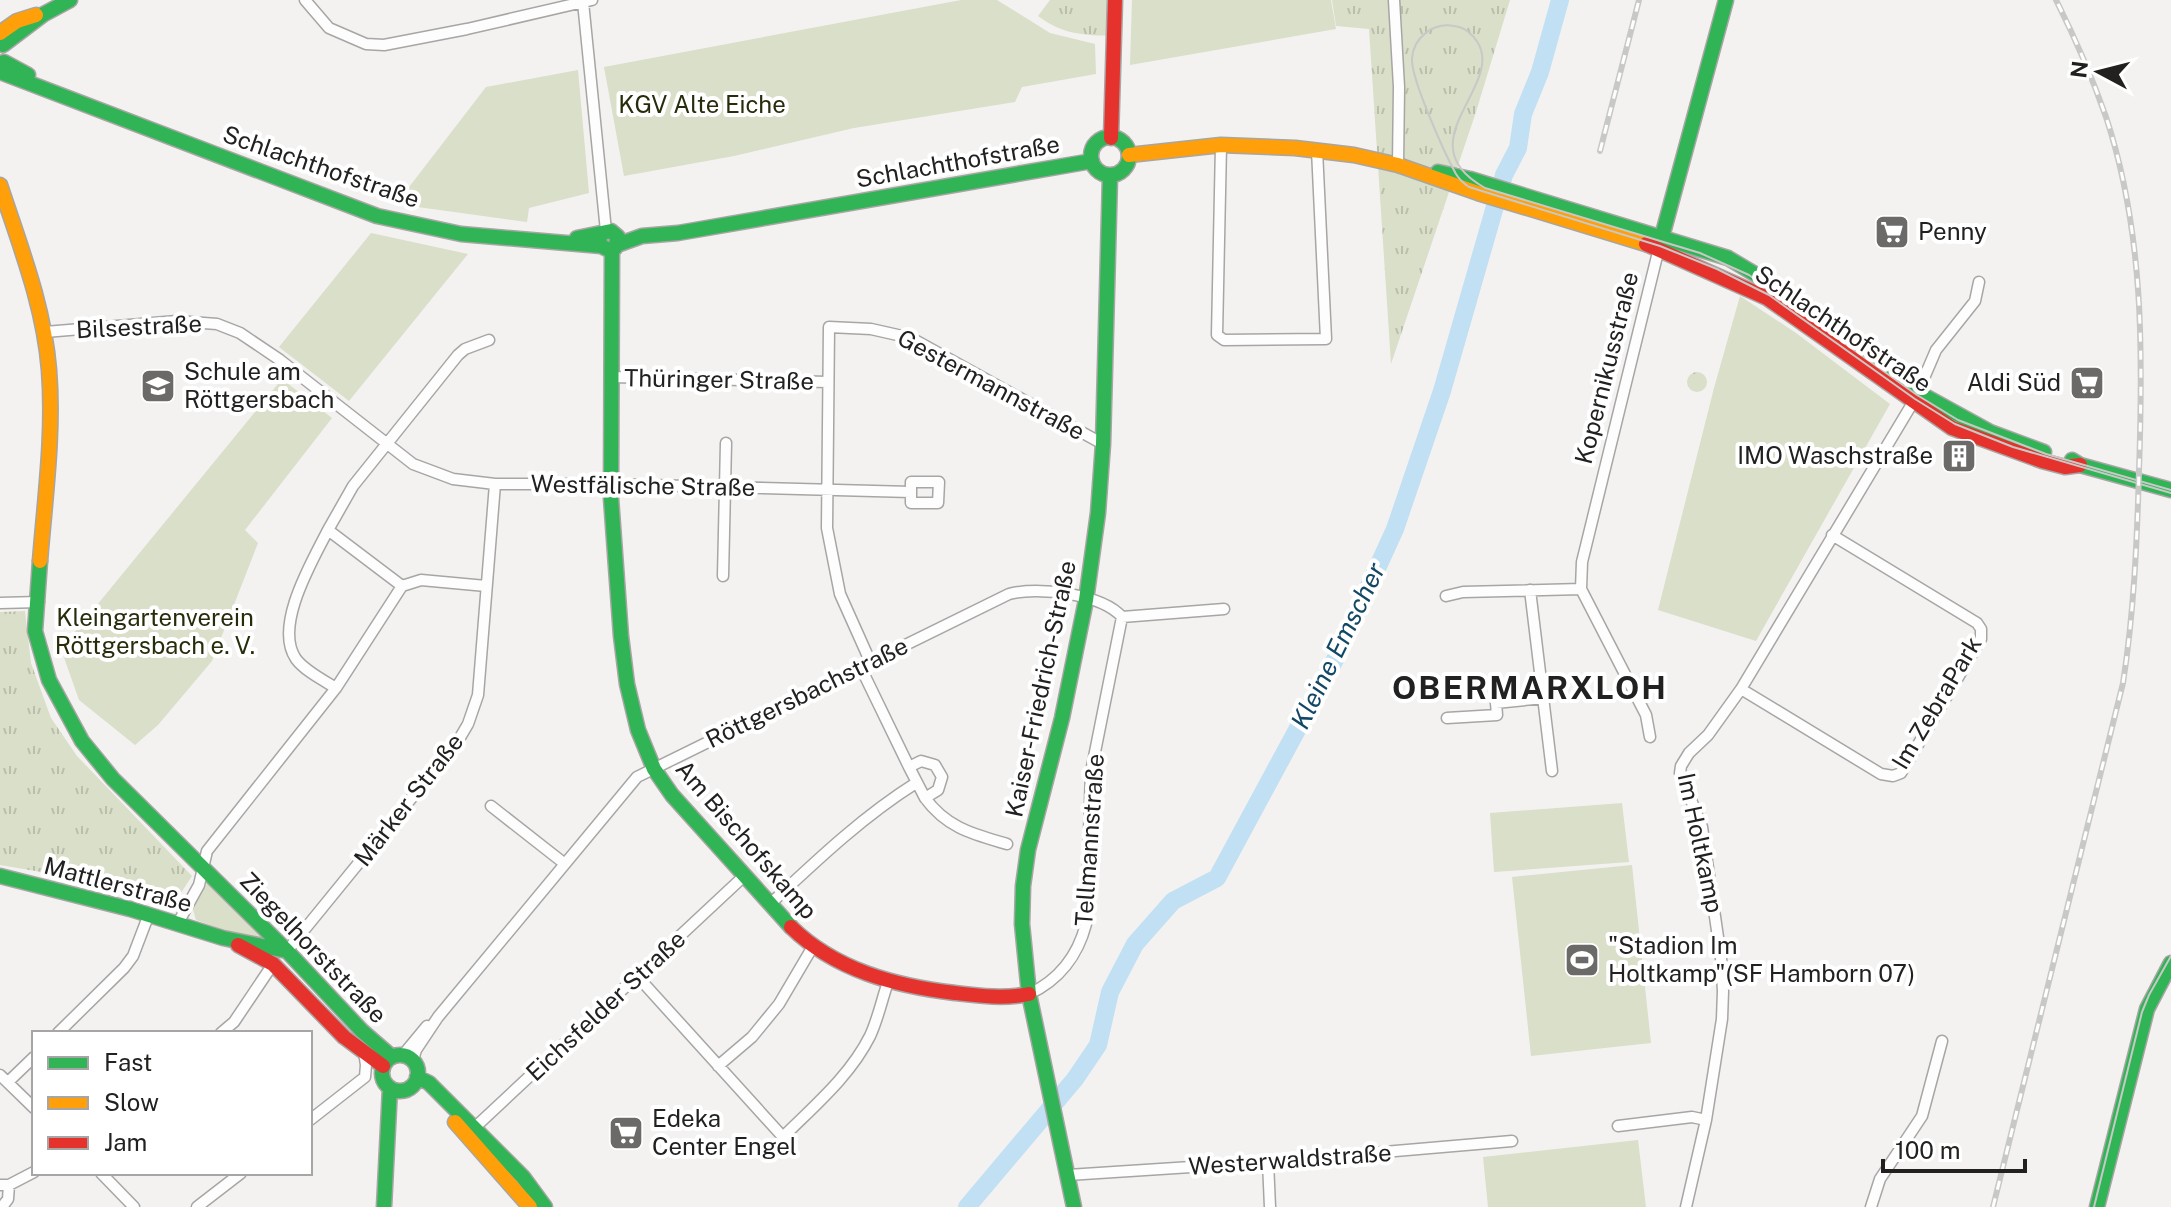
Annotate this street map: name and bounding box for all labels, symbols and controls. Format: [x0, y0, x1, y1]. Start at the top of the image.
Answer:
north arrow [2059, 32, 2139, 112]
text: N [2065, 59, 2093, 80]
park label: KGV Alte Eiche [618, 90, 786, 118]
street label: Schlachthofstraße [219, 119, 423, 213]
street label: Schlachthofstraße [854, 129, 1062, 193]
supermarket icon: Penny [1873, 213, 1911, 251]
place label: Penny [1918, 217, 1987, 245]
street label: Schlachthofstraße [1750, 259, 1937, 397]
street label: Kopernikusstraße [1569, 269, 1643, 467]
street label: Bilsestraße [75, 309, 203, 343]
street label: Gestermannstraße [893, 323, 1090, 445]
place label: Schule am Röttgersbach [184, 357, 334, 413]
street label: Thüringer Straße [624, 363, 814, 395]
supermarket icon: Aldi Süd [2068, 364, 2106, 402]
school or university icon: Schule am Röttgersbach [139, 367, 177, 405]
place label: Aldi Süd [1967, 368, 2061, 396]
building icon: IMO Waschstraße [1940, 437, 1978, 475]
place label: IMO Waschstraße [1737, 441, 1933, 469]
street label: Westfälische Straße [531, 469, 756, 501]
water label: Kleine Emscher [1284, 557, 1391, 734]
street label: Kaiser-Friedrich-Straße [999, 558, 1081, 820]
park label: Kleingartenverein Röttgersbach e. V. [55, 603, 255, 659]
street label: Röttgersbachstraße [701, 631, 912, 753]
street label: Im ZebraPark [1886, 631, 1987, 774]
district label: OBERMARXLOH [1392, 669, 1668, 706]
street label: Märker Straße [348, 728, 469, 871]
street label: Tellmannstraße [1069, 753, 1109, 927]
street label: Am Bischofskamp [670, 754, 823, 924]
street label: Im Holtkamp [1672, 770, 1729, 915]
street label: Mattlerstraße [41, 851, 195, 917]
street label: Ziegelhorststraße [235, 866, 393, 1028]
street label: Eichsfelder Straße [520, 924, 691, 1086]
place label: "Stadion Im Holtkamp"(SF Hamborn 07) [1608, 931, 1915, 987]
sports icon: "Stadion Im Holtkamp"(SF Hamborn 07) [1563, 941, 1601, 979]
legend [32, 1031, 312, 1175]
text: Fast [104, 1048, 152, 1076]
text: Slow [104, 1088, 159, 1116]
place label: Edeka Center Engel [652, 1104, 797, 1160]
supermarket icon: Edeka Center Engel [607, 1114, 645, 1152]
scale bar [1883, 1123, 2025, 1173]
text: Jam [104, 1128, 147, 1156]
text: 100 m [1895, 1136, 1961, 1164]
street label: Westerwaldstraße [1188, 1138, 1392, 1180]

